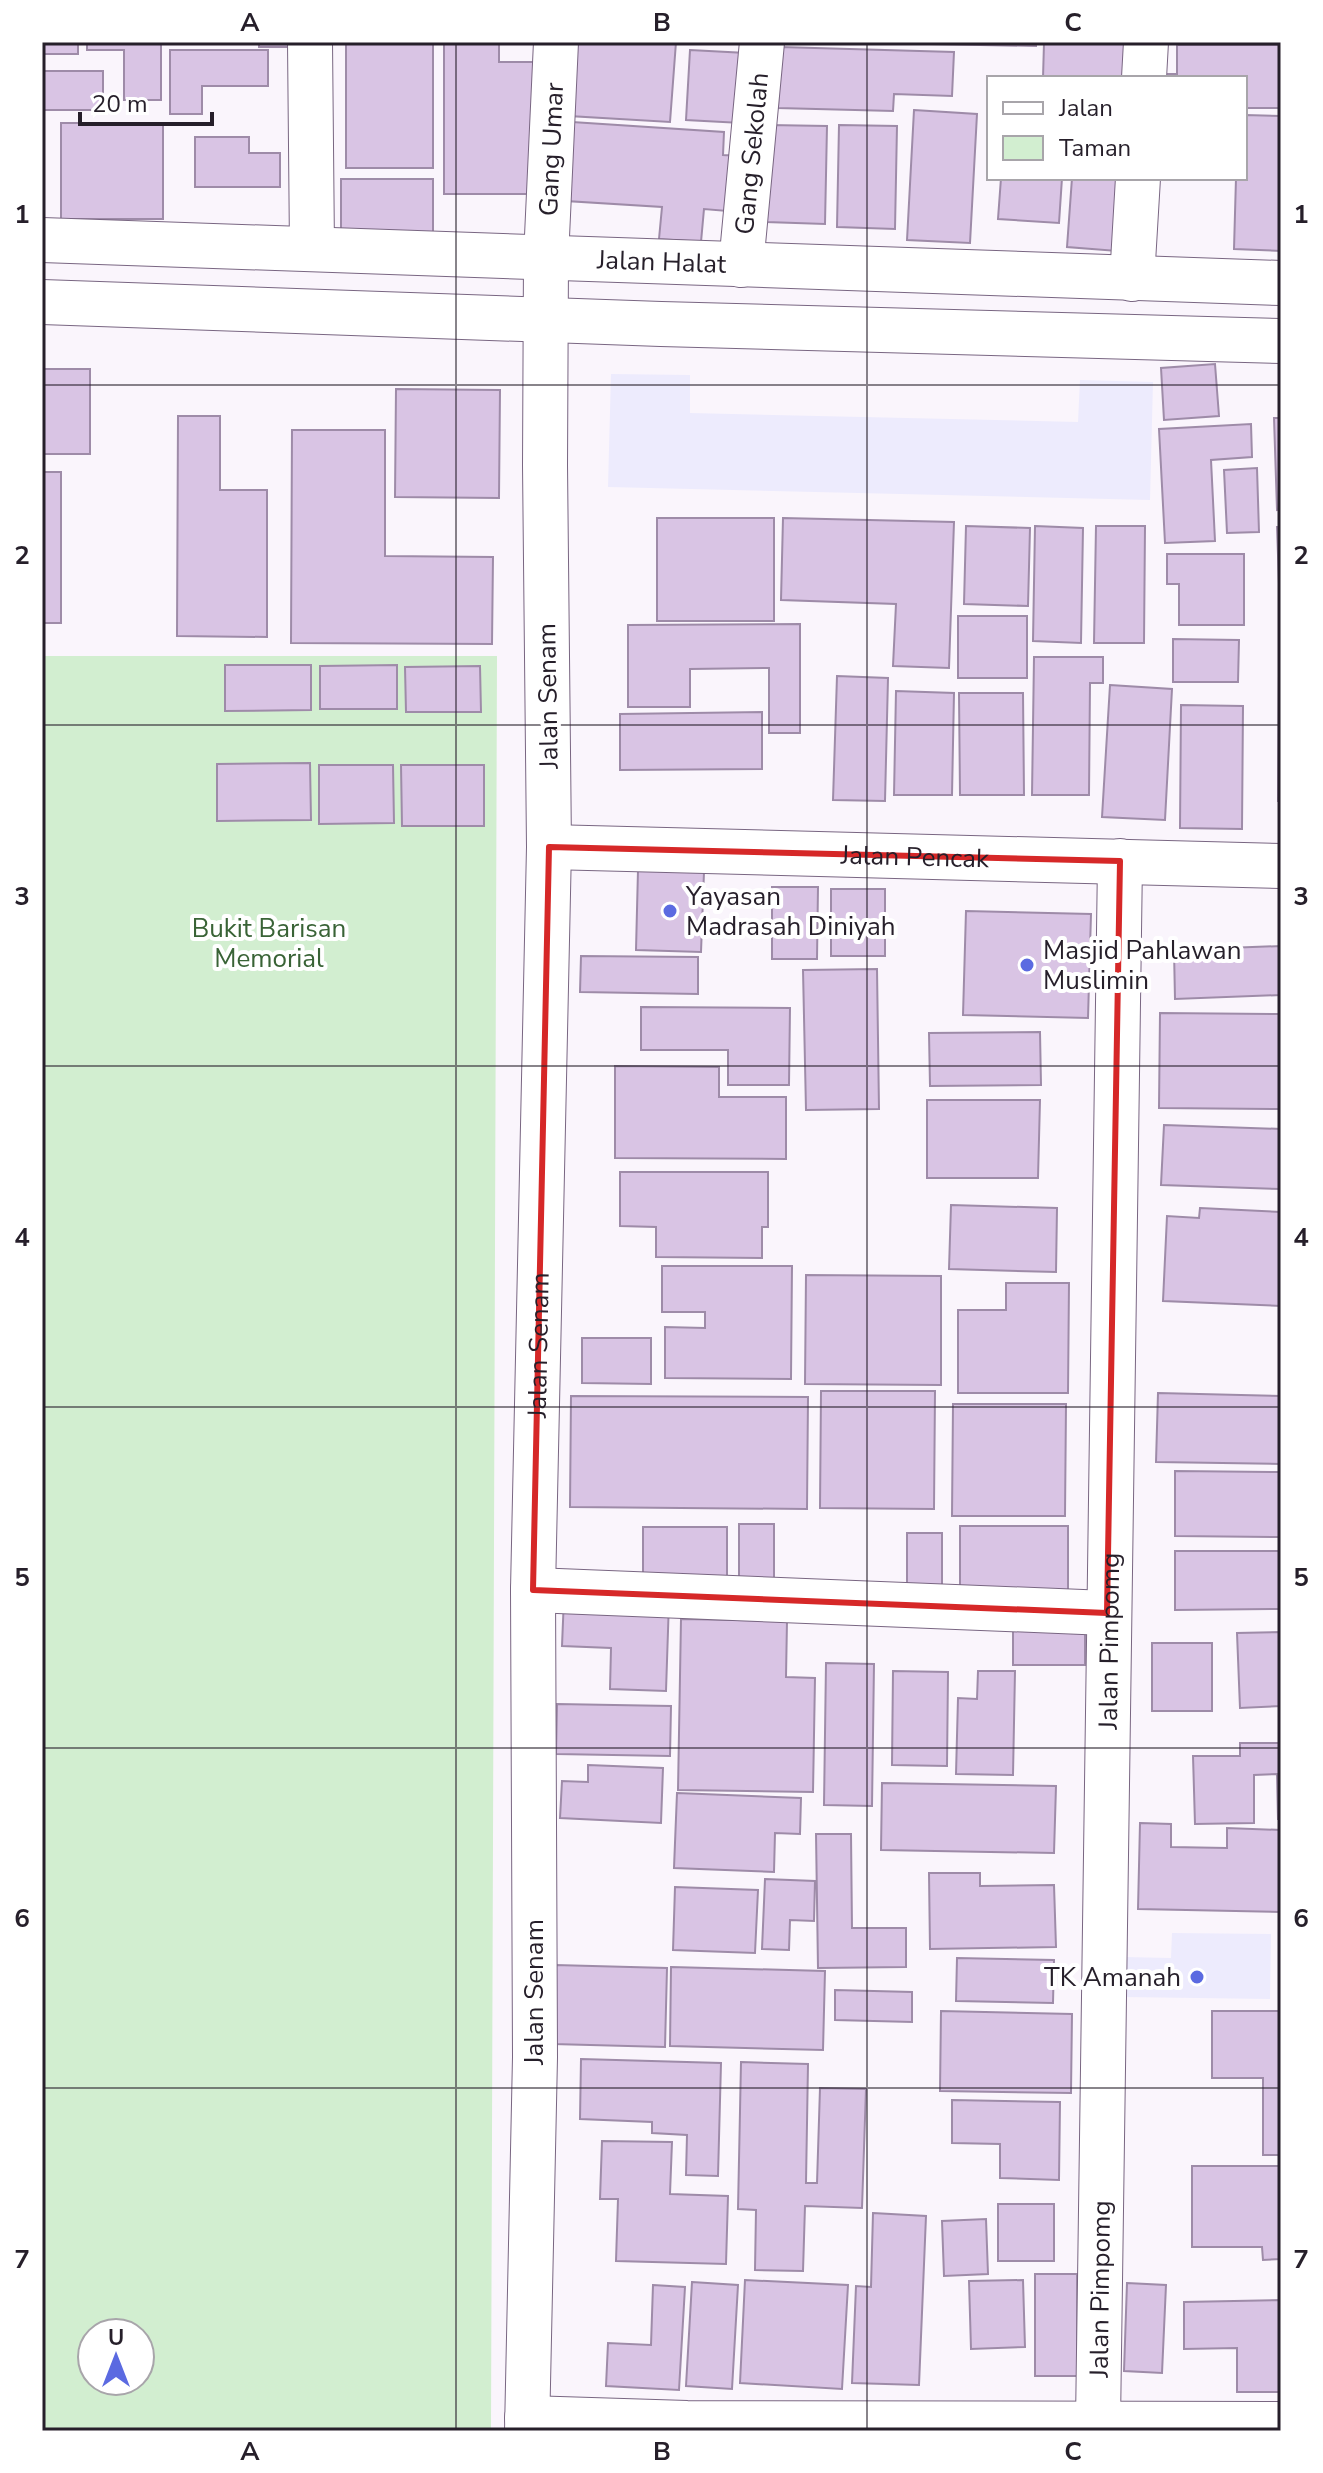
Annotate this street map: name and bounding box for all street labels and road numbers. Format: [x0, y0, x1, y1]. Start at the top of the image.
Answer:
street label: Gang Sekolah [726, 71, 777, 236]
street label: Gang Umar [530, 81, 572, 217]
street label: Jalan Halat [595, 242, 728, 281]
street label: Jalan Senam [529, 623, 567, 770]
street label: Jalan Pencak [839, 837, 991, 876]
street label: Jalan Senam [519, 1272, 557, 1419]
street label: Jalan Pimpomg [1090, 1552, 1128, 1731]
street label: Jalan Senam [517, 1919, 552, 2066]
street label: Jalan Pimpomg [1081, 2200, 1119, 2379]

